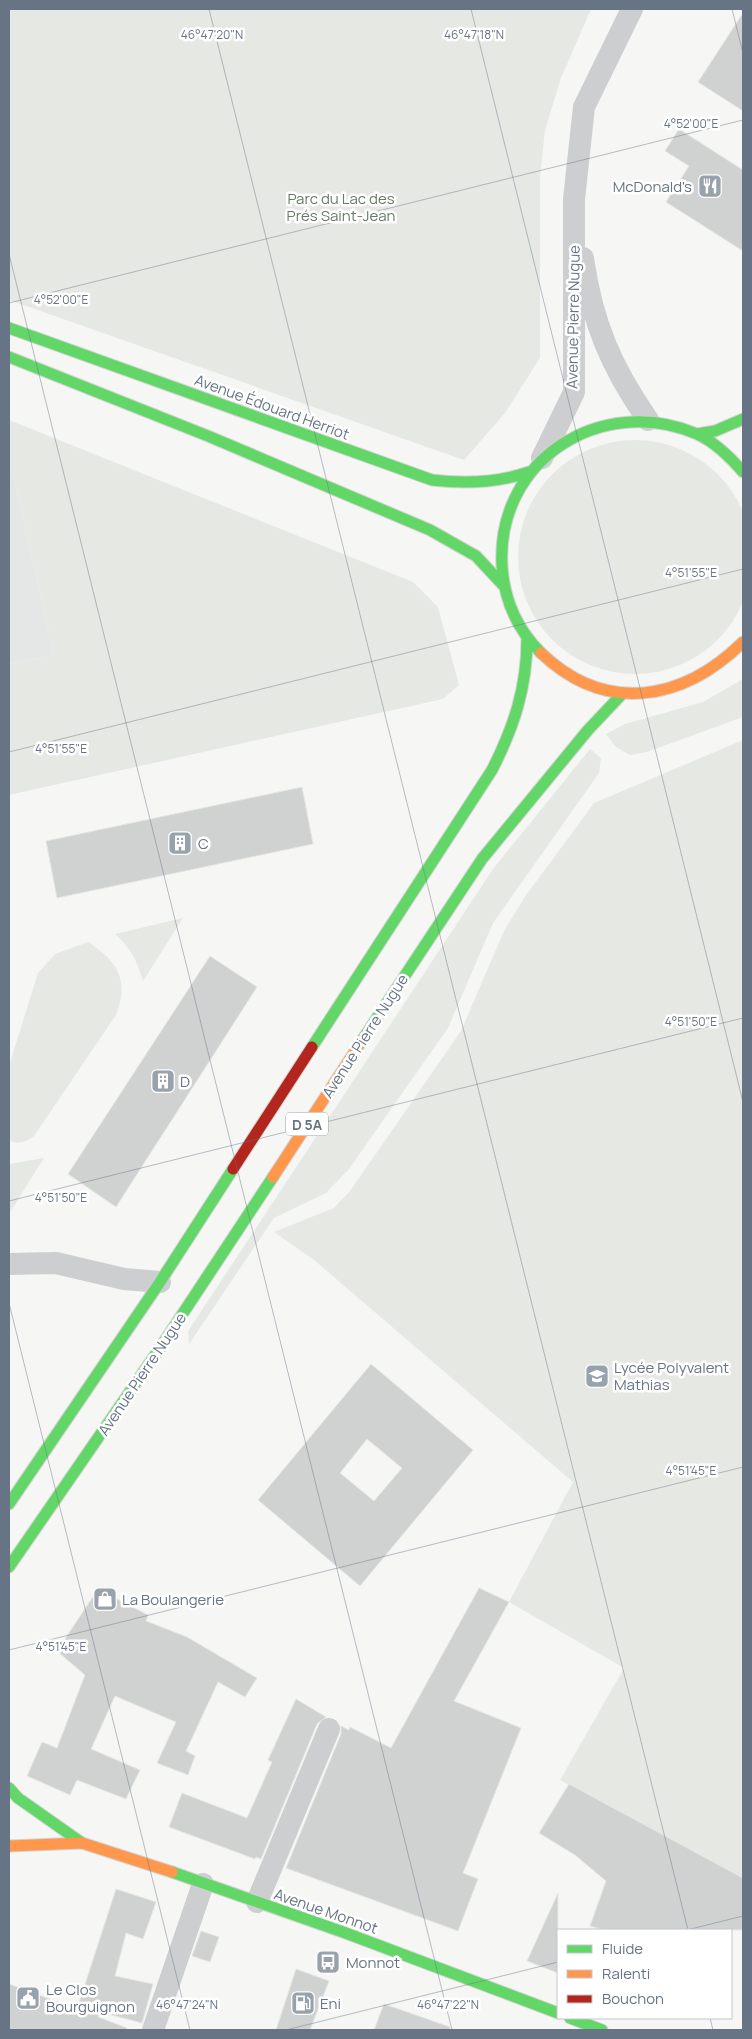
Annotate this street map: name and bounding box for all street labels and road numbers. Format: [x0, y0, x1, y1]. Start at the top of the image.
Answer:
street label: Avenue Pierre Nugue [561, 245, 585, 389]
street label: Avenue Édouard Herriot [192, 369, 352, 445]
street label: Avenue Pierre Nugue [317, 970, 413, 1102]
road number: D 5A [286, 1112, 328, 1136]
street label: Avenue Pierre Nugue [93, 1308, 191, 1440]
street label: Avenue Monnot [271, 1883, 381, 1939]

